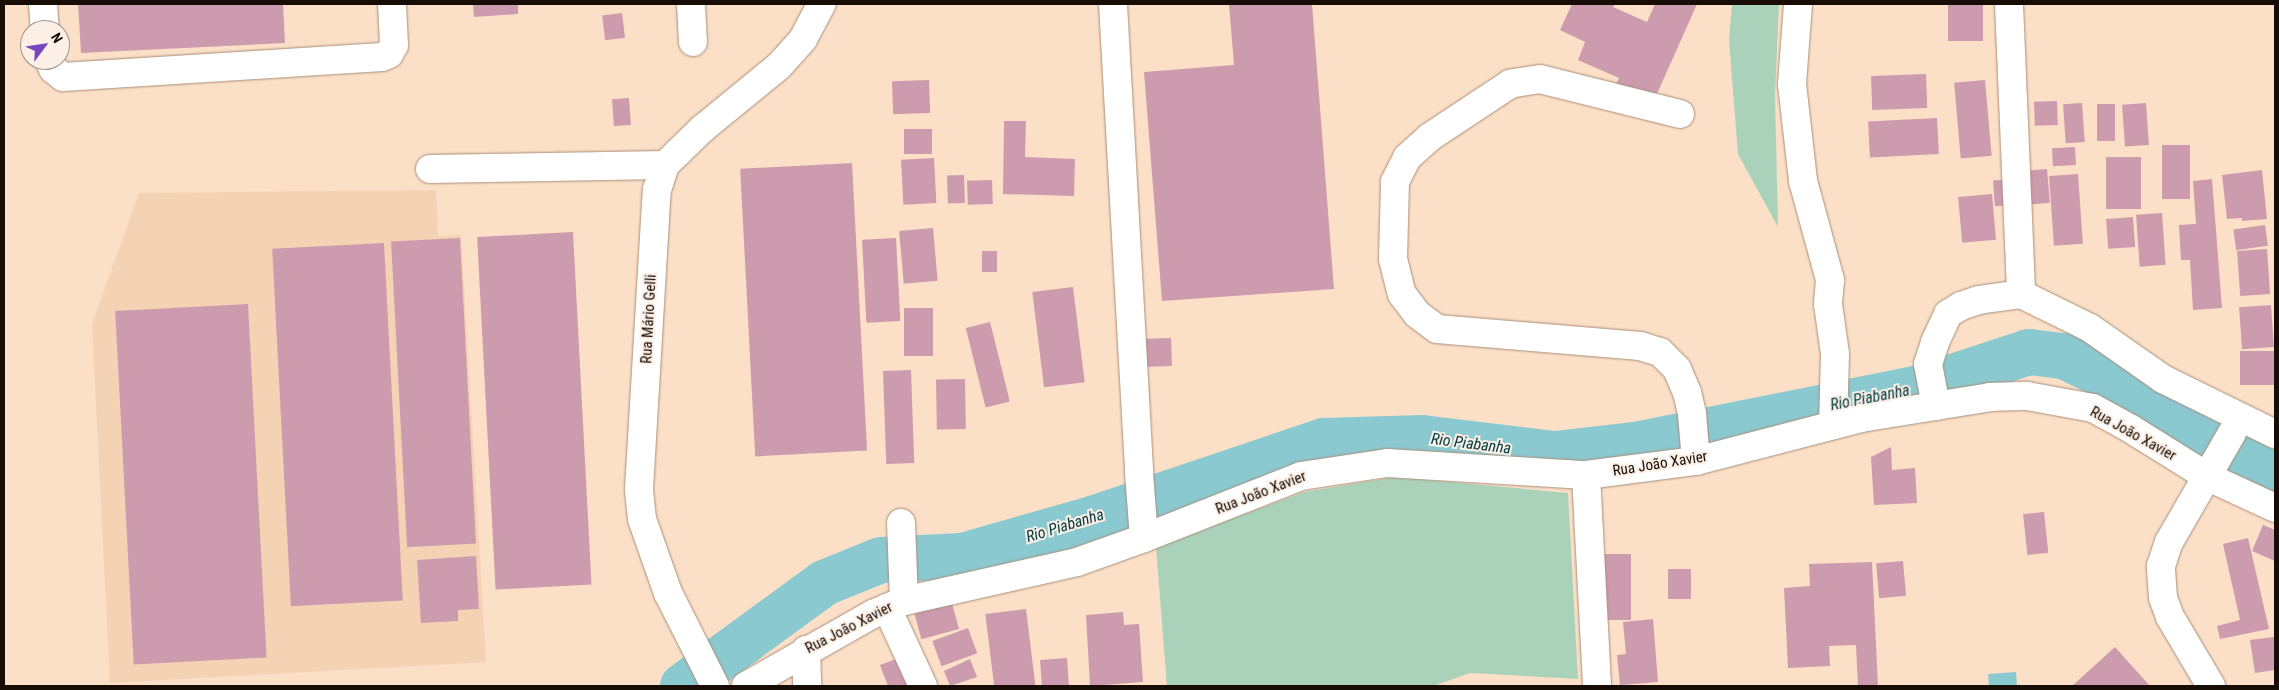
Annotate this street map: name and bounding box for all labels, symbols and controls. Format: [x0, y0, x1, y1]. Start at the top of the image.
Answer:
north arrow [20, 20, 70, 70]
text: N [48, 30, 66, 46]
street label: Rua Mário Gelli [638, 274, 660, 364]
water label: Rio Piabanha [1829, 381, 1911, 415]
street label: Rua João Xavier [2087, 403, 2179, 465]
water label: Rio Piabanha [1430, 430, 1512, 458]
street label: Rua João Xavier [1611, 448, 1709, 480]
street label: Rua João Xavier [1213, 467, 1309, 519]
water label: Rio Piabanha [1024, 505, 1106, 547]
street label: Rua João Xavier [802, 598, 896, 658]

